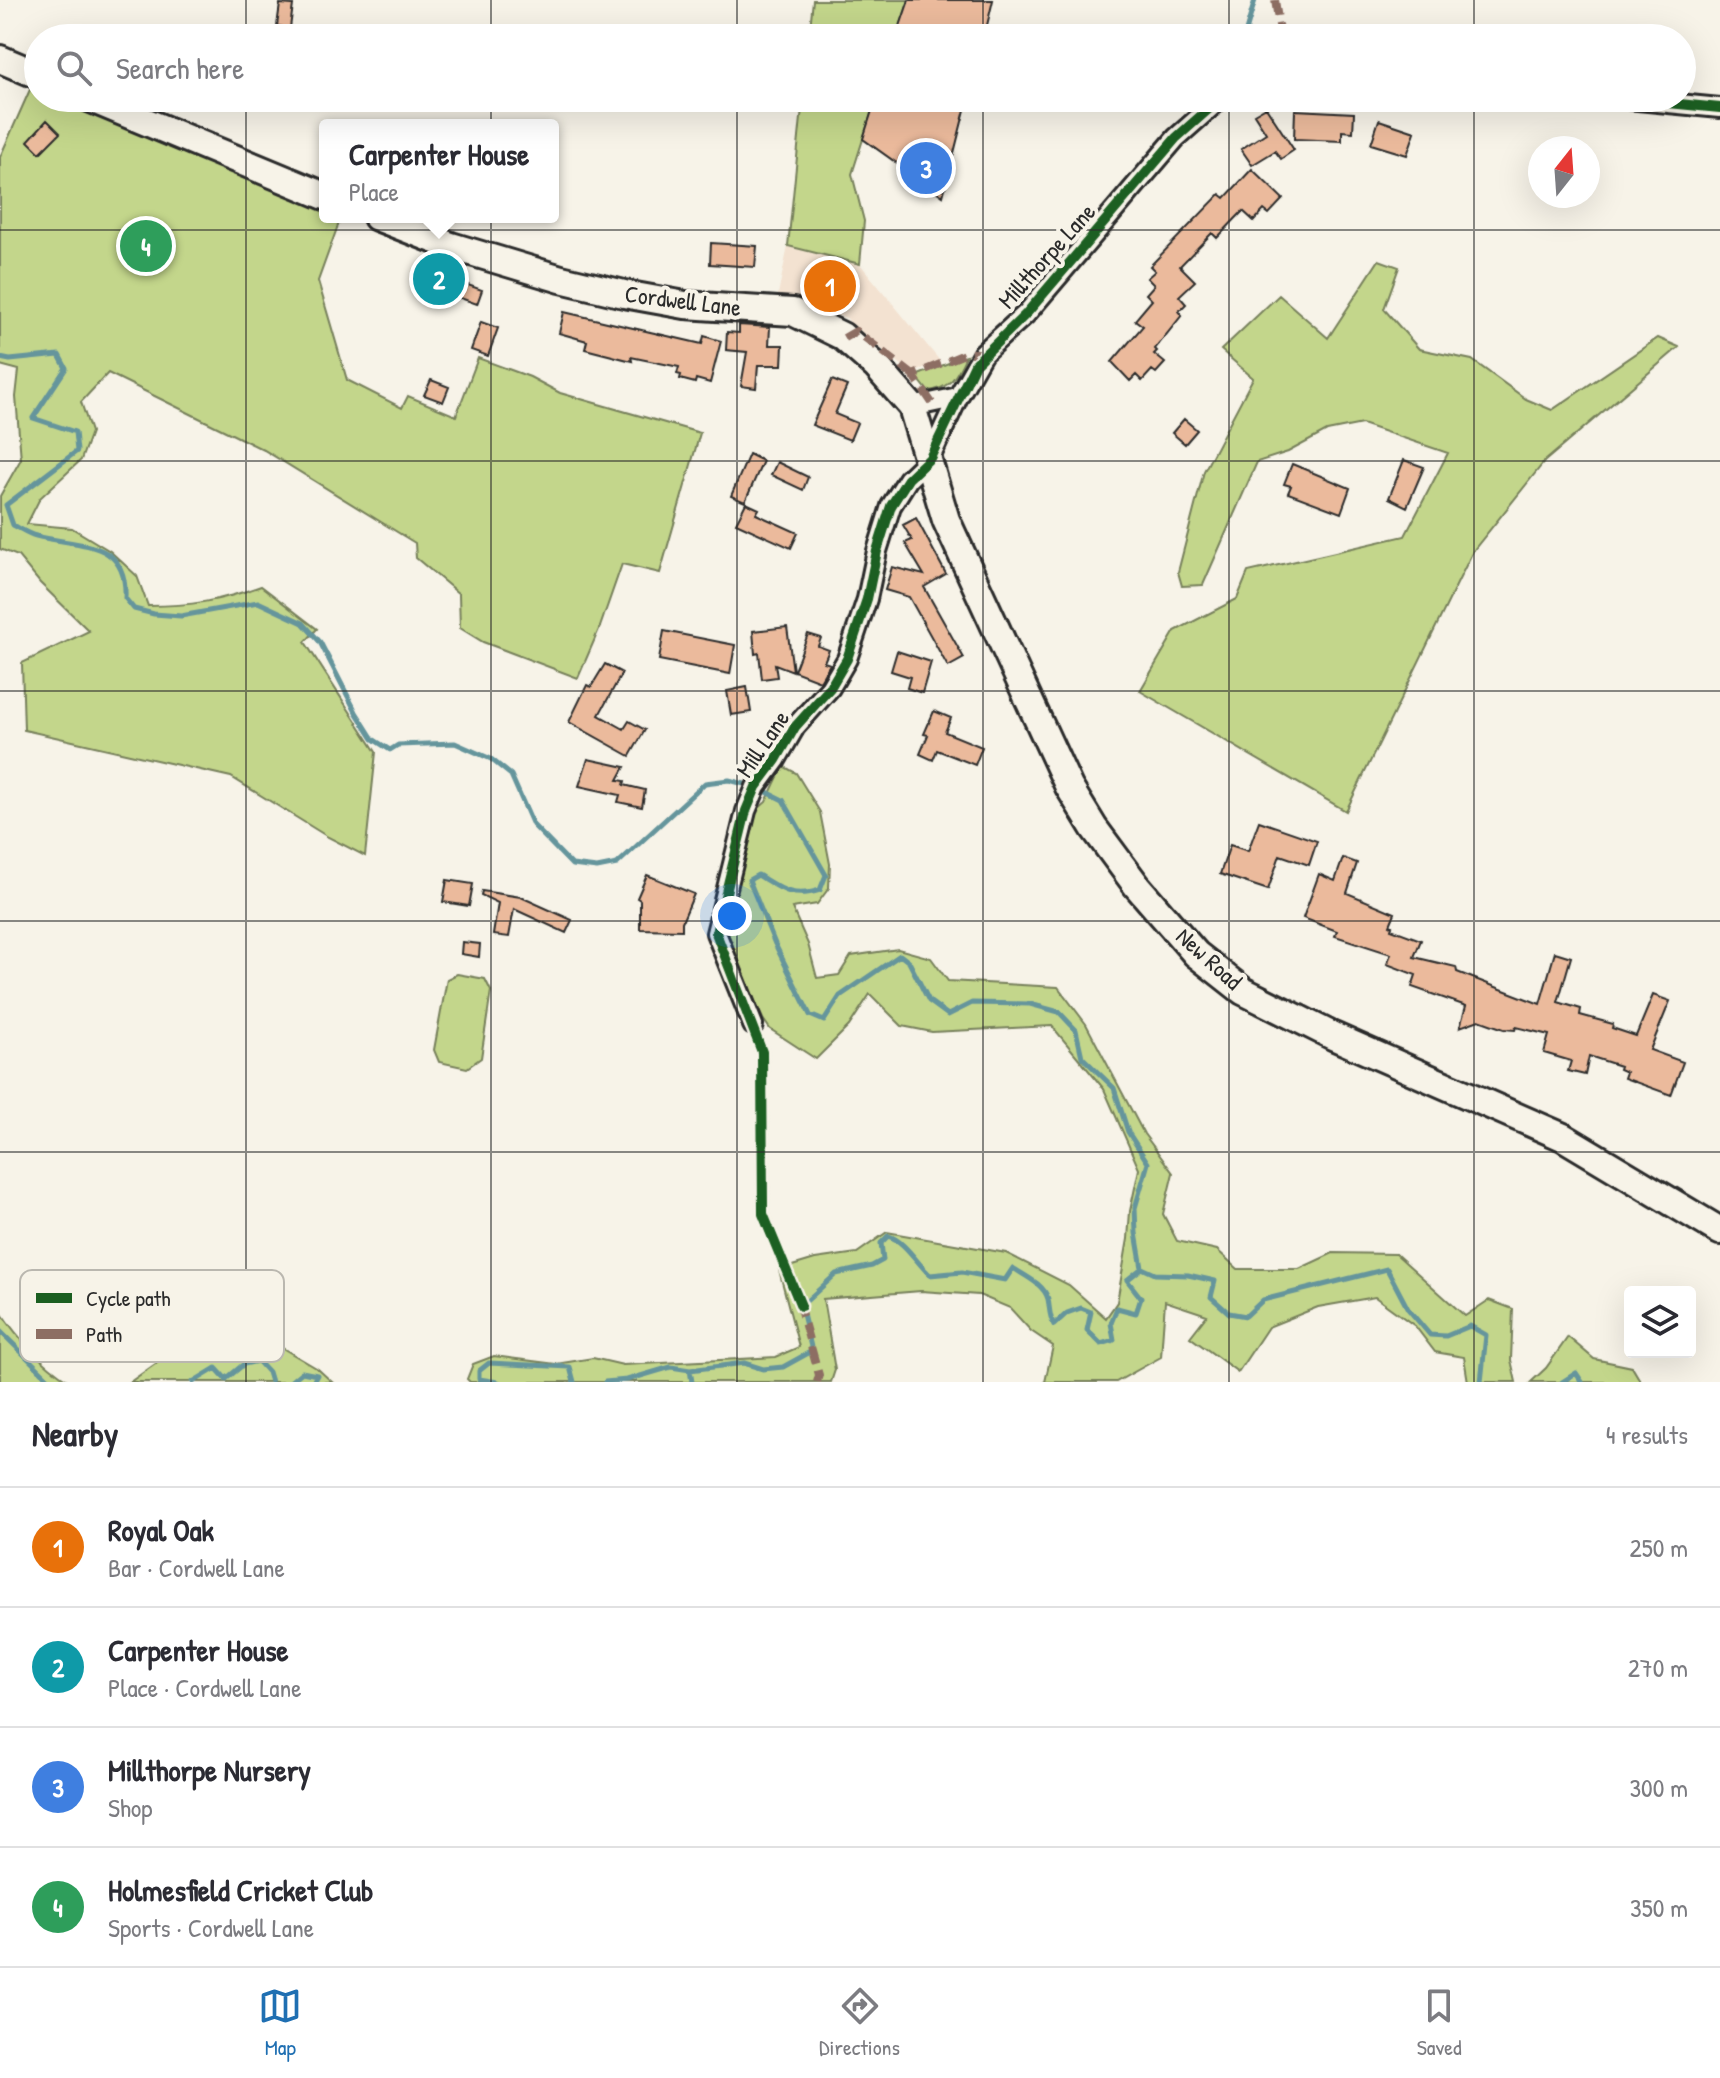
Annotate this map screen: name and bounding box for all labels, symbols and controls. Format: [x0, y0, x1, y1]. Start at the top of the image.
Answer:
search box [24, 24, 1696, 112]
icon: search [52, 46, 96, 90]
text: Search here [116, 48, 244, 88]
popup [319, 119, 559, 223]
text: Carpenter House [349, 134, 529, 174]
north arrow [1528, 136, 1600, 208]
pin: 3 [900, 138, 952, 198]
text: Place [349, 174, 399, 209]
street label: Millthorpe Lane [990, 195, 1102, 315]
pin: 4 [120, 216, 172, 276]
pin: 2 [413, 249, 465, 309]
pin: 1 [804, 256, 856, 316]
street label: Cordwell Lane [623, 277, 743, 323]
street label: Mill Lane [728, 703, 796, 783]
your location [712, 896, 752, 936]
street label: New Road [1170, 920, 1249, 996]
legend [20, 1270, 284, 1362]
text: Cycle path [86, 1283, 170, 1313]
map controls [1624, 1286, 1696, 1358]
button: layers [1624, 1286, 1696, 1358]
text: Path [86, 1319, 122, 1349]
text: Nearby [32, 1411, 118, 1457]
text: 4 results [1606, 1417, 1688, 1452]
text: Royal Oak [108, 1510, 214, 1550]
text: 1 [53, 1530, 63, 1565]
text: 250 m [1630, 1530, 1688, 1565]
text: Bar · Cordwell Lane [108, 1550, 285, 1585]
text: Carpenter House [108, 1630, 288, 1670]
text: 2 [52, 1650, 64, 1685]
text: 270 m [1628, 1650, 1688, 1685]
text: Place · Cordwell Lane [108, 1670, 302, 1705]
text: Millthorpe Nursery [108, 1750, 311, 1790]
text: 3 [52, 1770, 64, 1805]
text: 300 m [1629, 1770, 1688, 1805]
text: Shop [108, 1790, 152, 1825]
text: Holmesfield Cricket Club [108, 1870, 373, 1910]
text: 4 [53, 1890, 63, 1925]
text: 350 m [1630, 1890, 1688, 1925]
text: Sports · Cordwell Lane [108, 1910, 314, 1945]
tab: Map [258, 1984, 302, 2062]
tab: Directions [819, 1984, 900, 2062]
tab: Saved [1417, 1984, 1462, 2062]

